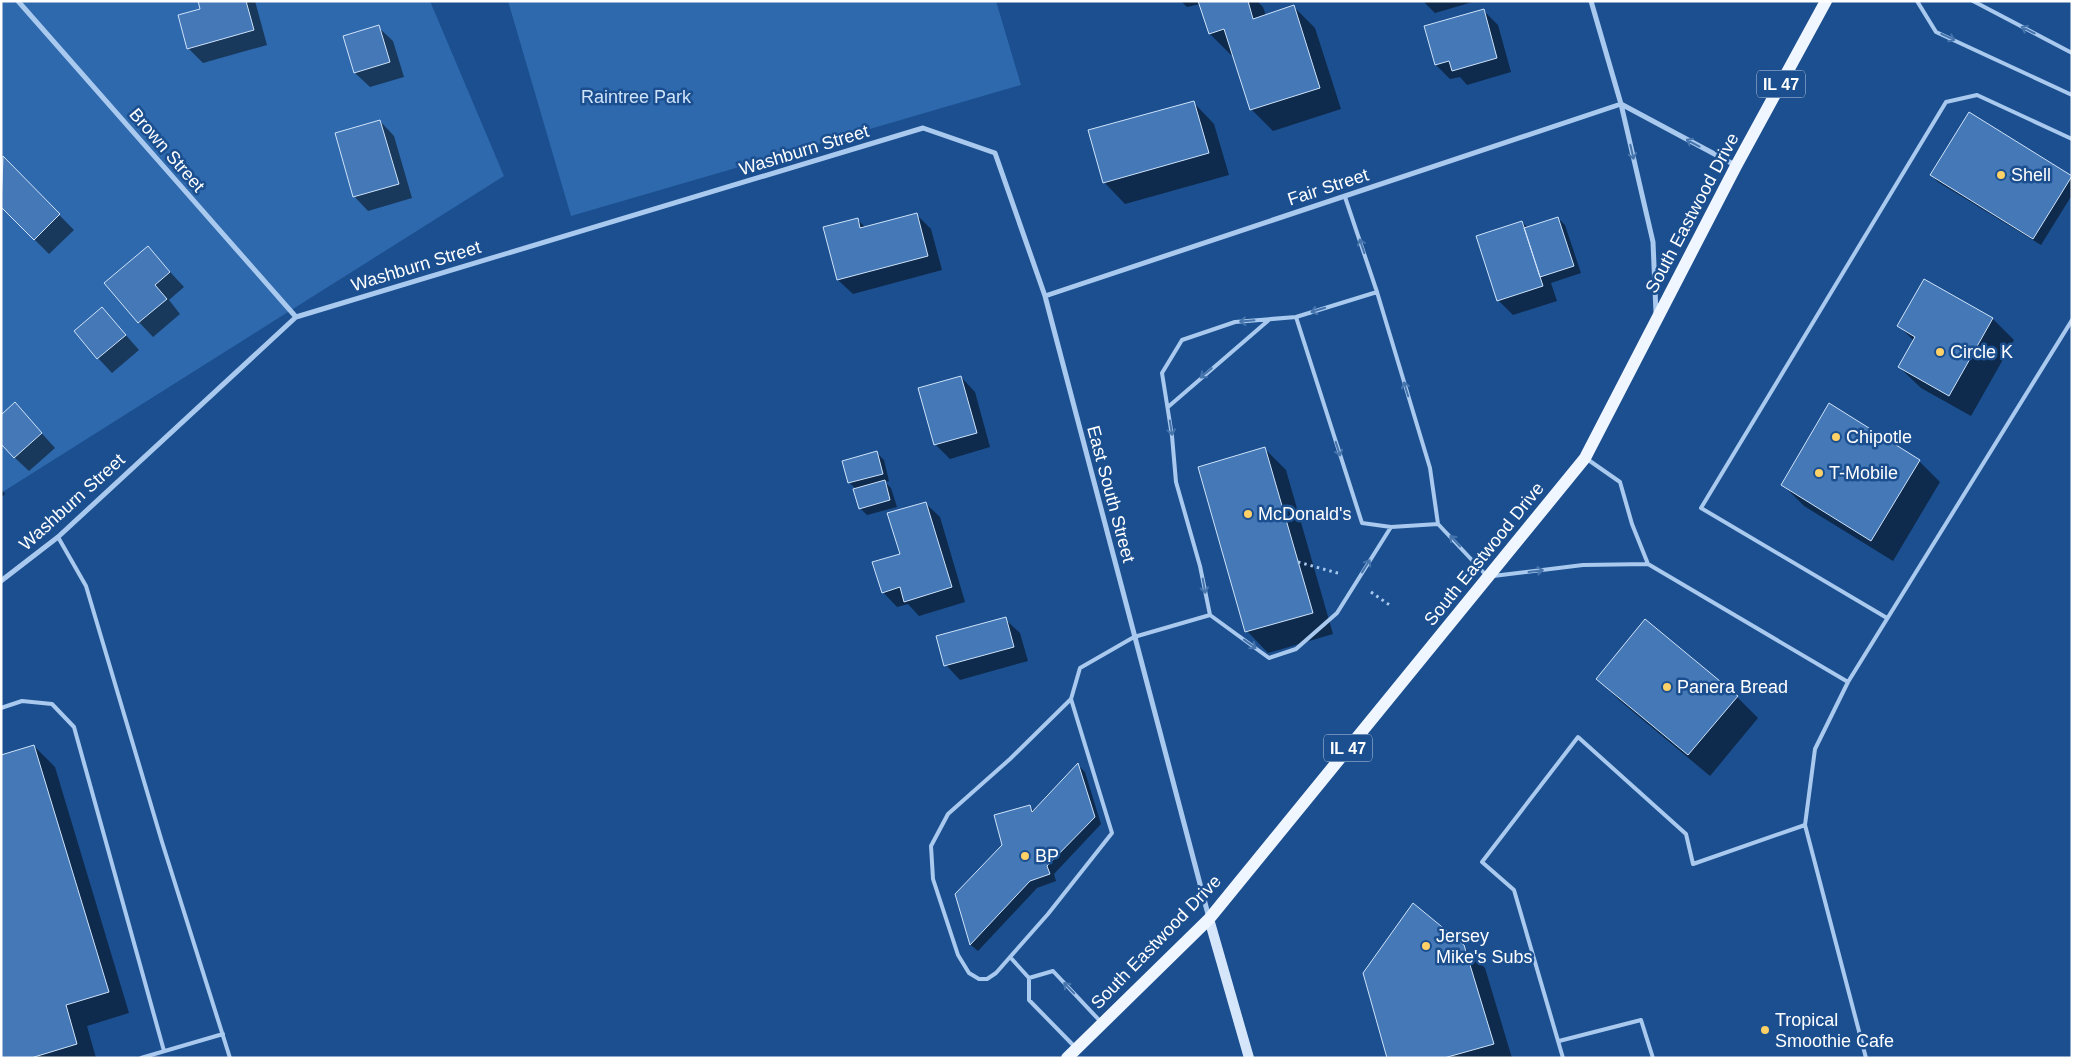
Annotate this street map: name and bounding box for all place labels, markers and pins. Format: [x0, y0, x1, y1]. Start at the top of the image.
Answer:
place label: Shell [2011, 165, 2051, 185]
marker: Shell [1995, 169, 2007, 181]
place label: Circle K [1950, 342, 2013, 362]
marker: Circle K [1934, 346, 1946, 358]
place label: Chipotle [1846, 427, 1912, 447]
marker: Chipotle [1830, 431, 1842, 443]
place label: T-Mobile [1829, 463, 1898, 483]
marker: T-Mobile [1813, 467, 1825, 479]
place label: McDonald's [1258, 504, 1351, 524]
marker: McDonald's [1242, 508, 1254, 520]
place label: Panera Bread [1677, 677, 1788, 697]
marker: Panera Bread [1661, 681, 1673, 693]
place label: BP [1035, 846, 1059, 866]
marker: BP [1019, 850, 1031, 862]
place label: Jersey Mike's Subs [1436, 926, 1532, 967]
marker: Jersey Mike's Subs [1420, 940, 1432, 952]
place label: Tropical Smoothie Cafe [1775, 1010, 1894, 1051]
marker: Tropical Smoothie Cafe [1759, 1024, 1771, 1036]

